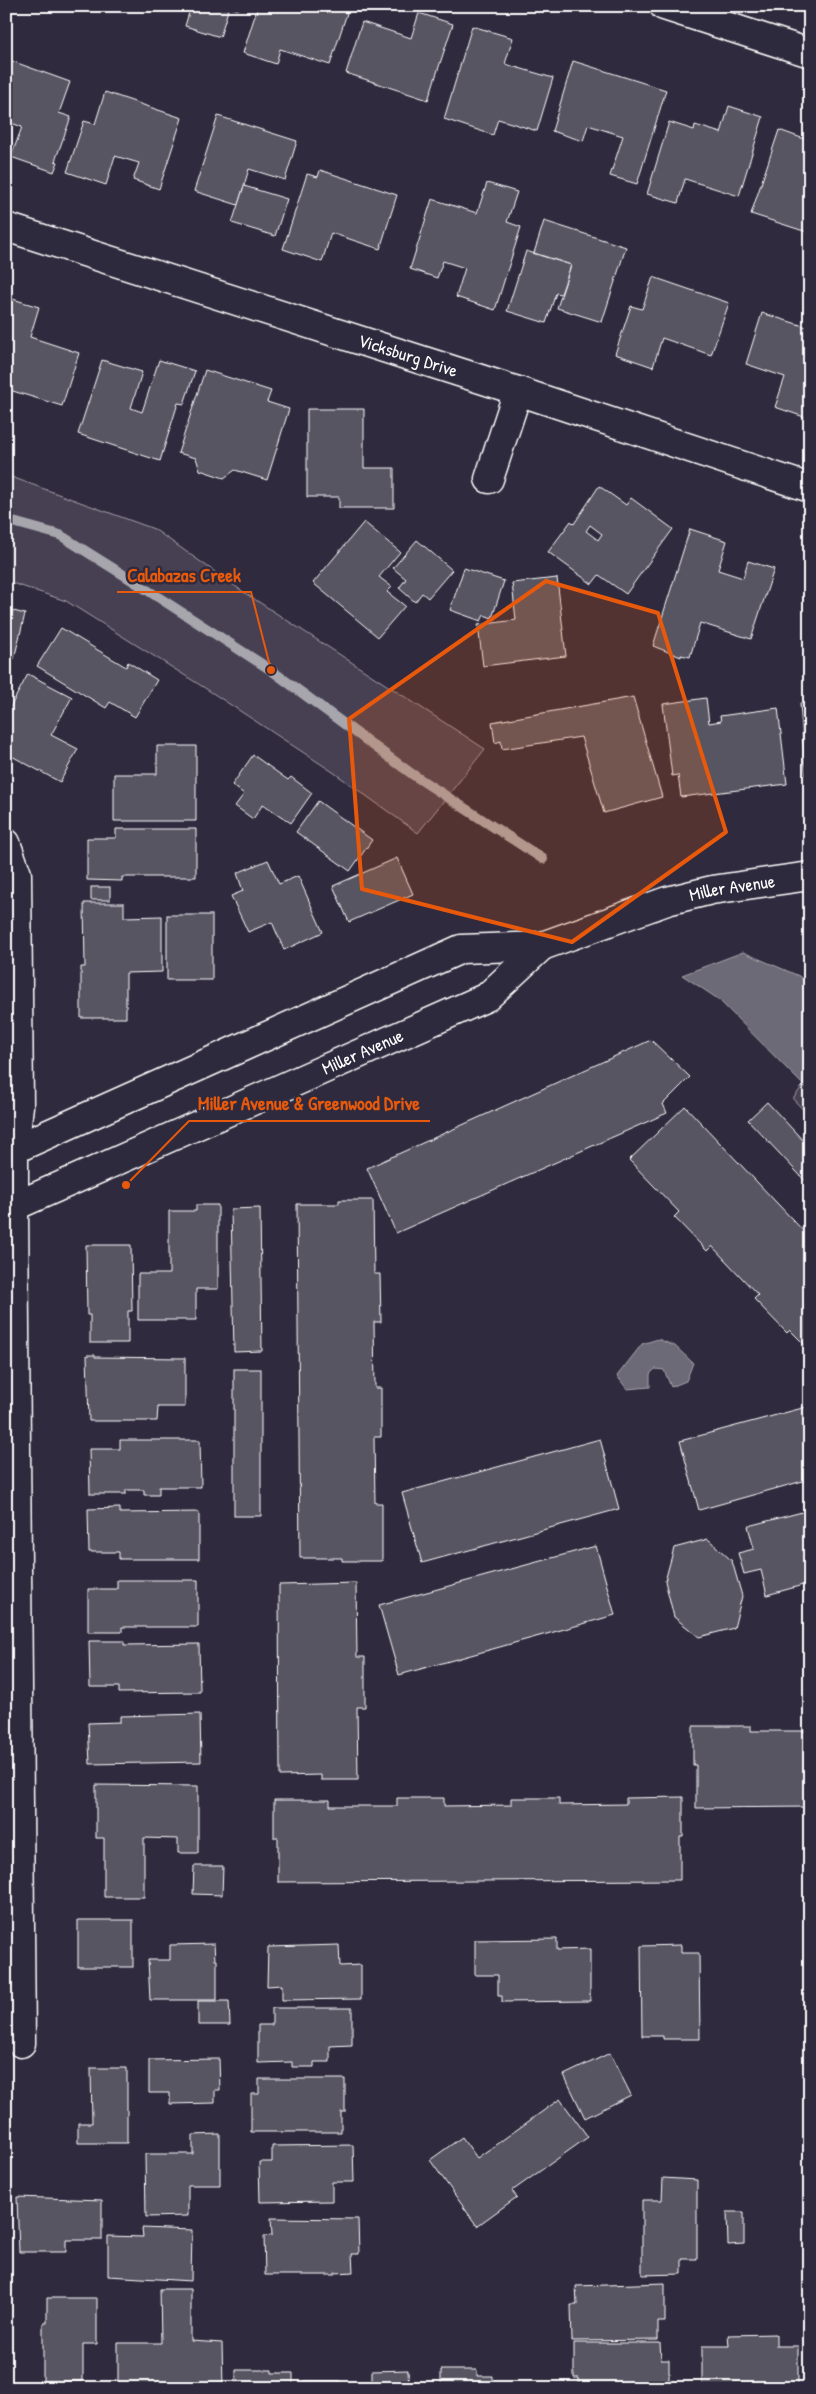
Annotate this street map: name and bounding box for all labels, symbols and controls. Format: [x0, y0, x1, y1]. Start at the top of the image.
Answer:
street label: Vicksburg Drive [355, 328, 461, 383]
callout: Calabazas Creek [117, 558, 251, 592]
text: Calabazas Creek [127, 562, 241, 588]
street label: Miller Avenue [686, 868, 776, 907]
street label: Miller Avenue [318, 1023, 407, 1081]
callout: Miller Avenue & Greenwood Drive [189, 1087, 430, 1121]
text: Miller Avenue & Greenwood Drive [198, 1090, 420, 1116]

